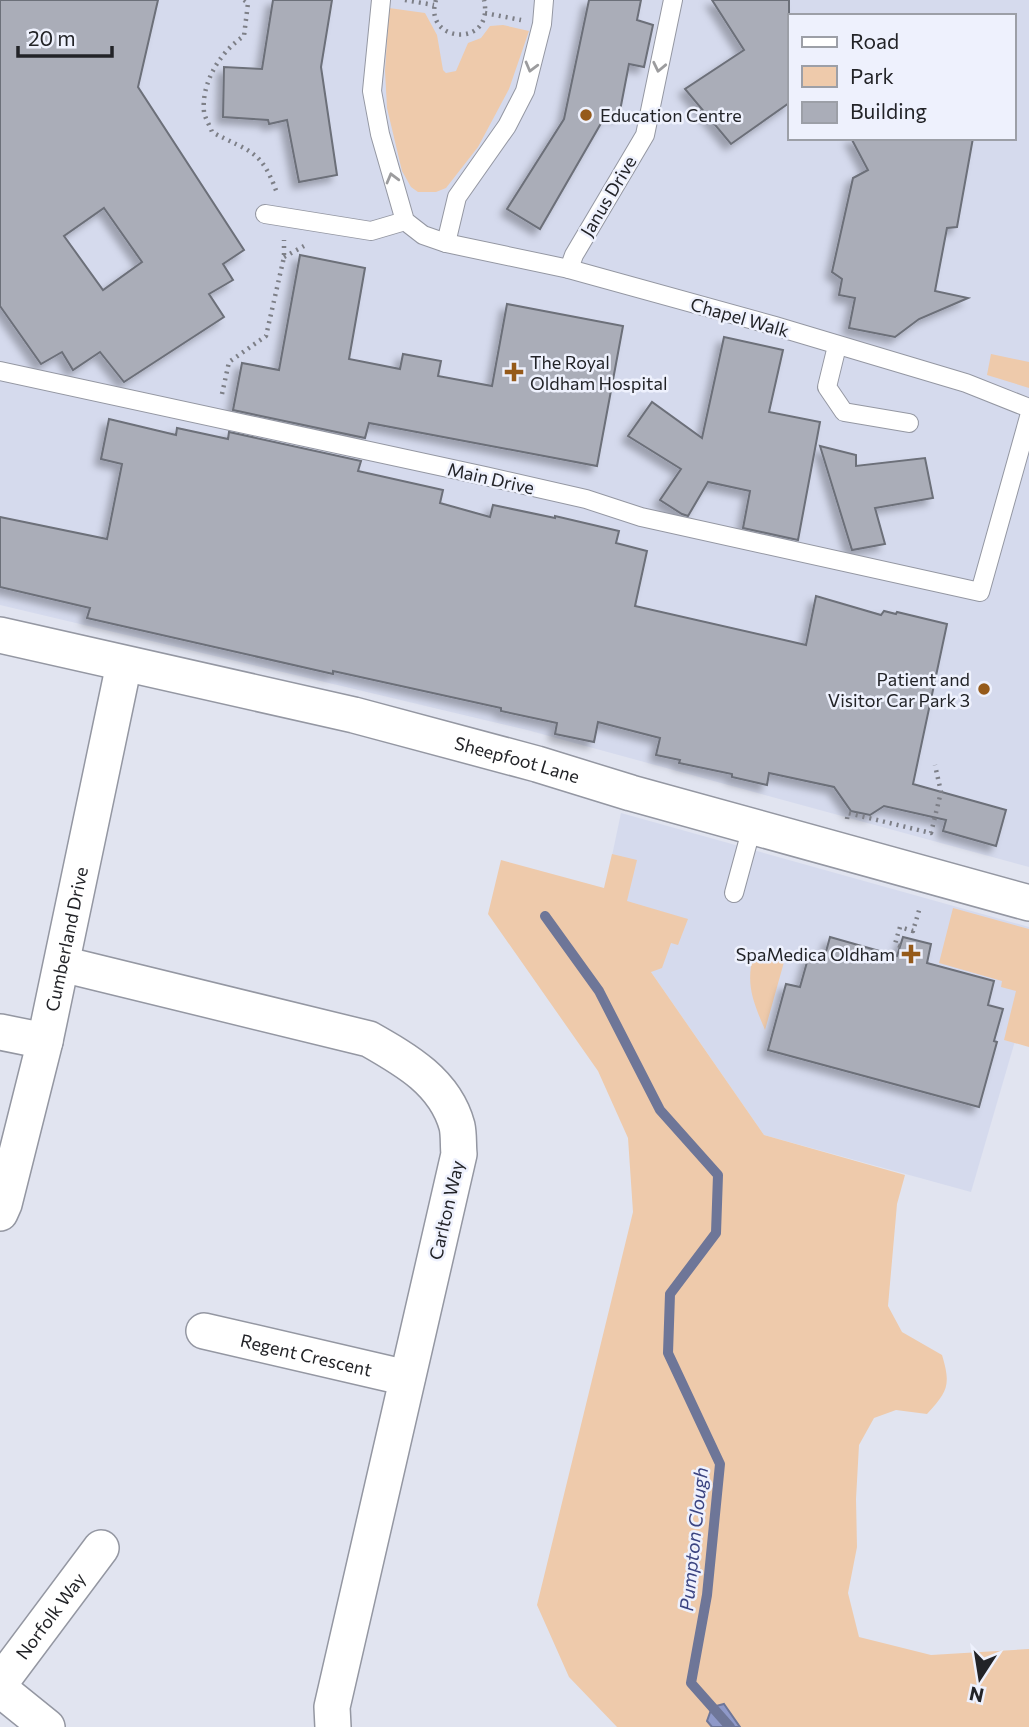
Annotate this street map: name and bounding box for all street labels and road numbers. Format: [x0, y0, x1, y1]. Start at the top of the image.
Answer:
street label: Janus Drive [575, 152, 641, 240]
street label: Chapel Walk [688, 292, 792, 342]
street label: Main Drive [445, 457, 537, 499]
street label: Sheepfoot Lane [452, 731, 582, 788]
street label: Cumberland Drive [40, 865, 92, 1013]
street label: Carlton Way [424, 1158, 468, 1262]
street label: Regent Crescent [238, 1329, 374, 1381]
street label: Norfolk Way [11, 1568, 90, 1663]

